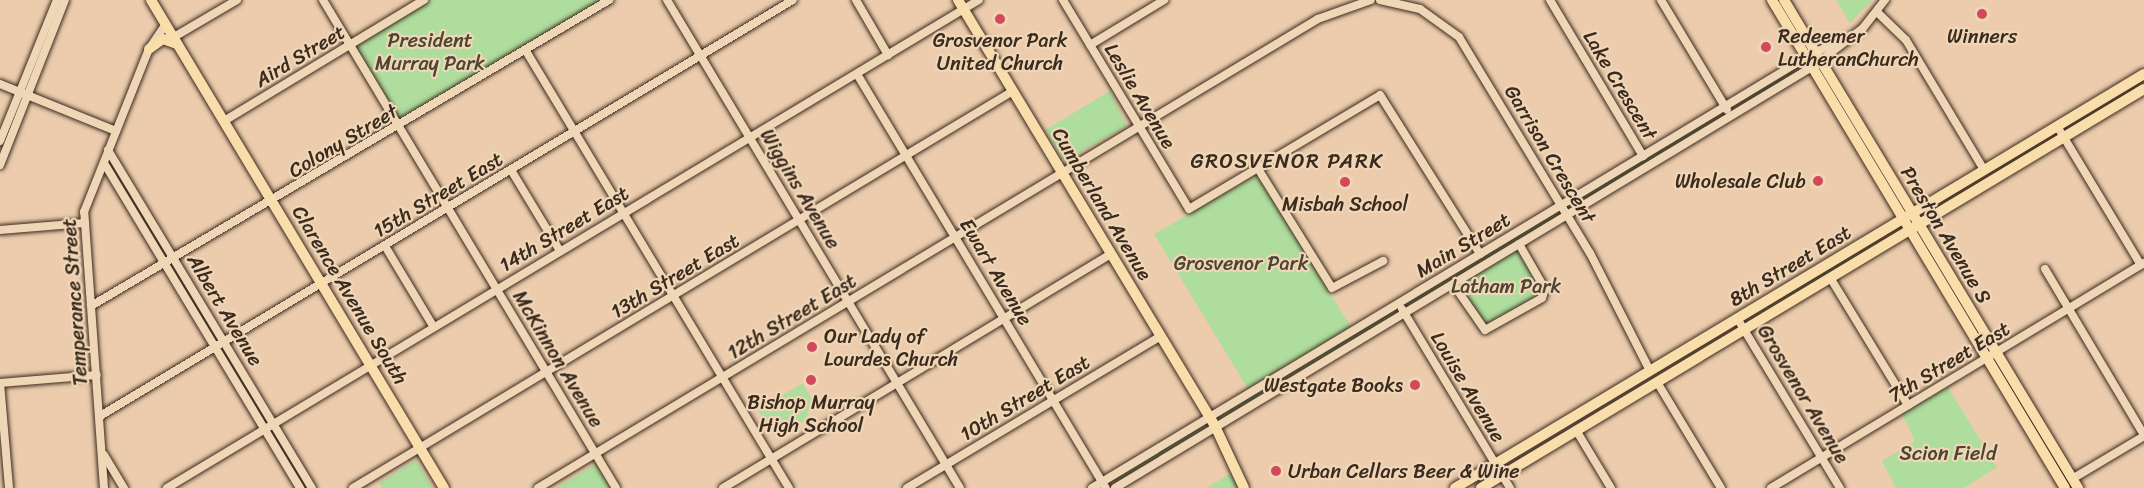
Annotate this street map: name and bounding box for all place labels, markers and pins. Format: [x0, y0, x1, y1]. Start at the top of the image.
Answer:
marker: Winners [1975, 7, 1989, 21]
marker: Grosvenor Park United Church [993, 12, 1007, 26]
place label: Redeemer LutheranChurch [1778, 24, 1919, 71]
place label: Winners [1947, 24, 2017, 48]
place label: Grosvenor Park United Church [933, 28, 1067, 75]
marker: Redeemer LutheranChurch [1759, 40, 1773, 54]
place label: Wholesale Club [1675, 169, 1806, 193]
marker: Wholesale Club [1811, 174, 1825, 188]
marker: Misbah School [1338, 175, 1352, 189]
place label: Misbah School [1282, 192, 1408, 216]
place label: Our Lady of Lourdes Church [824, 324, 958, 371]
marker: Our Lady of Lourdes Church [805, 340, 819, 354]
marker: Bishop Murray High School [804, 373, 818, 387]
place label: Westgate Books [1263, 373, 1403, 397]
marker: Westgate Books [1408, 378, 1422, 392]
place label: Bishop Murray High School [747, 390, 875, 437]
place label: Urban Cellars Beer & Wine [1288, 459, 1519, 483]
marker: Urban Cellars Beer & Wine [1269, 464, 1283, 478]

